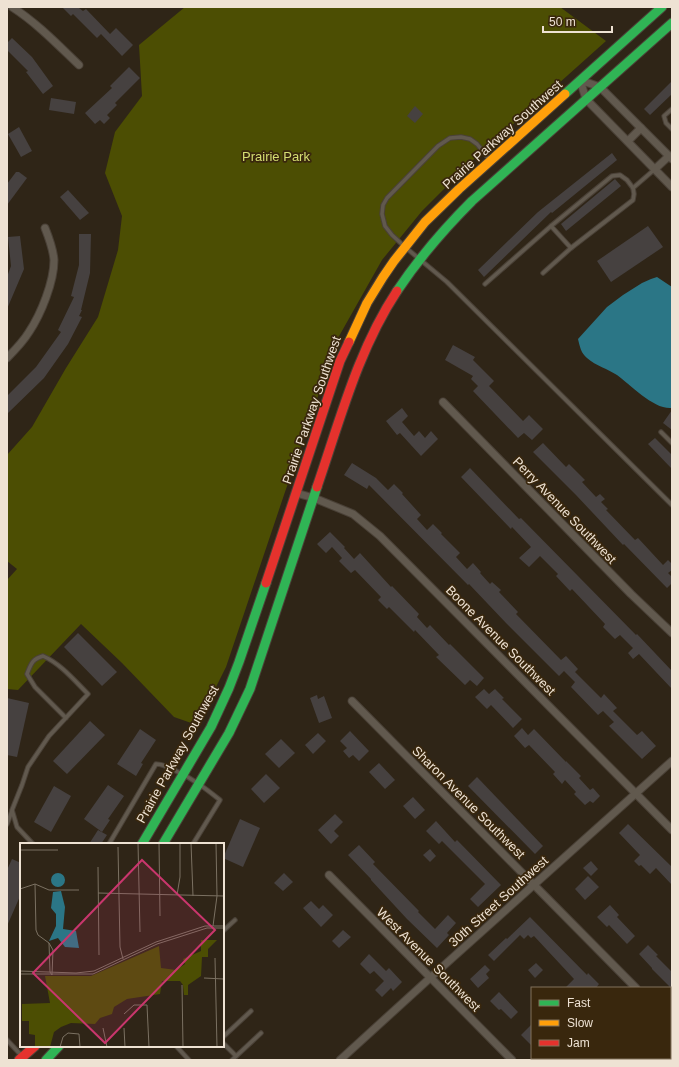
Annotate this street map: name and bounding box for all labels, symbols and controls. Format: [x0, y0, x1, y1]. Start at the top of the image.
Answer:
scale bar [543, 8, 612, 34]
text: 50 m [549, 15, 576, 29]
street label: Prairie Parkway Southwest [440, 77, 565, 192]
park label: Prairie Park [242, 149, 310, 164]
street label: Prairie Parkway Southwest [279, 334, 344, 486]
street label: Perry Avenue Southwest [510, 454, 620, 567]
street label: Boone Avenue Southwest [443, 582, 559, 698]
street label: Prairie Parkway Southwest [133, 682, 222, 826]
street label: Sharon Avenue Southwest [409, 743, 528, 862]
inset map [20, 843, 224, 1047]
street label: 30th Street Southwest [446, 853, 551, 950]
street label: West Avenue Southwest [374, 904, 484, 1015]
legend [531, 987, 671, 1059]
text: Fast [567, 996, 591, 1010]
text: Slow [567, 1016, 593, 1030]
text: Jam [567, 1036, 590, 1050]

